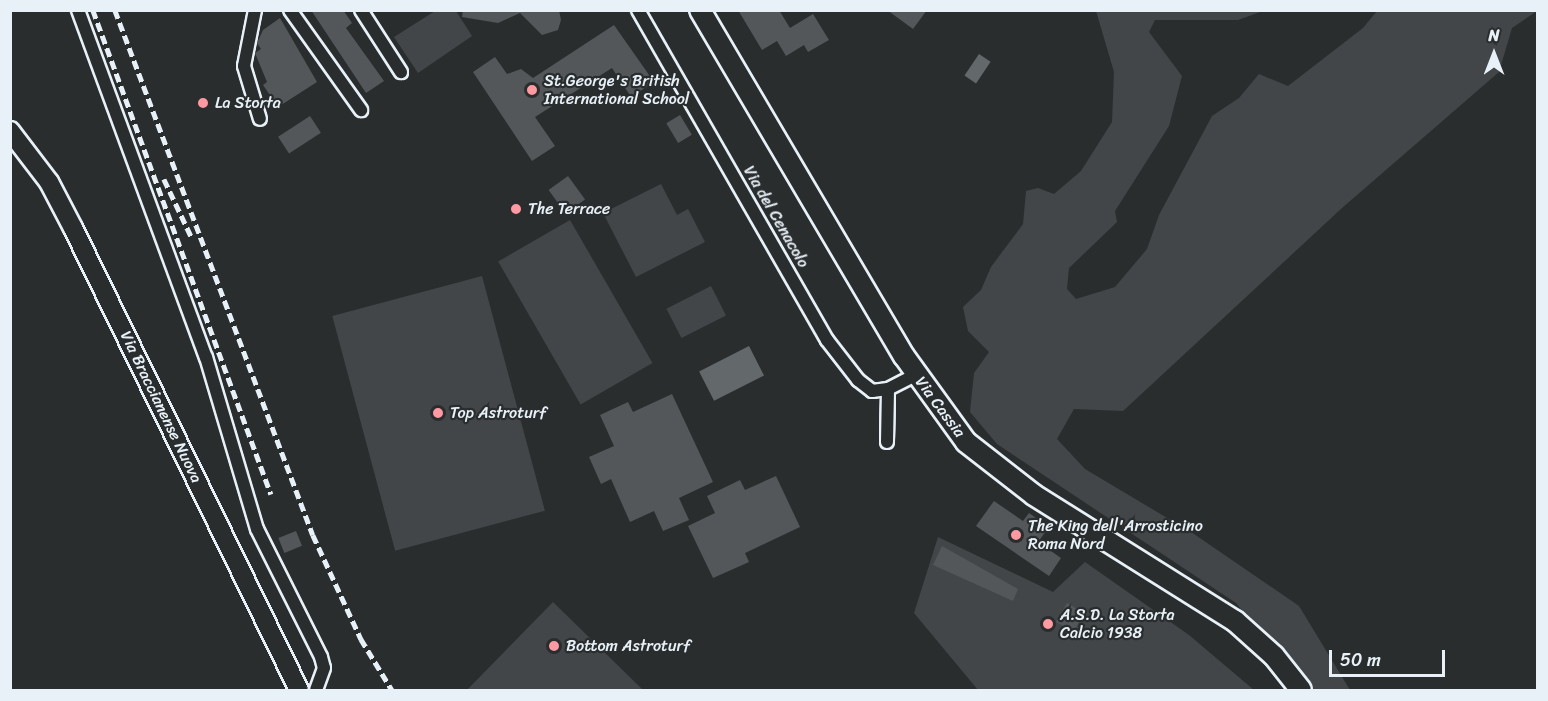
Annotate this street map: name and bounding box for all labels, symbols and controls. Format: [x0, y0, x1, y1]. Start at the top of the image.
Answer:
text: N [1488, 21, 1500, 50]
north arrow [1464, 24, 1524, 84]
place label: St.George's British International School [544, 71, 690, 109]
marker: St.George's British International School [525, 83, 539, 97]
place label: La Storta [215, 93, 281, 113]
marker: La Storta [196, 96, 210, 110]
street label: Via del Cenacolo [739, 162, 813, 272]
place label: The Terrace [528, 199, 610, 219]
marker: The Terrace [509, 202, 523, 216]
street label: Via Braccianense Nuova [116, 328, 206, 486]
street label: Via Cassia [911, 373, 969, 441]
place label: Top Astroturf [450, 403, 547, 423]
marker: Top Astroturf [431, 406, 445, 420]
place label: The King dell'Arrosticino Roma Nord [1028, 516, 1203, 554]
marker: The King dell'Arrosticino Roma Nord [1009, 528, 1023, 542]
place label: A.S.D. La Storta Calcio 1938 [1060, 605, 1175, 643]
marker: A.S.D. La Storta Calcio 1938 [1041, 617, 1055, 631]
place label: Bottom Astroturf [566, 636, 691, 656]
scale bar [1332, 638, 1448, 676]
marker: Bottom Astroturf [547, 639, 561, 653]
text: 50 m [1340, 644, 1381, 676]

